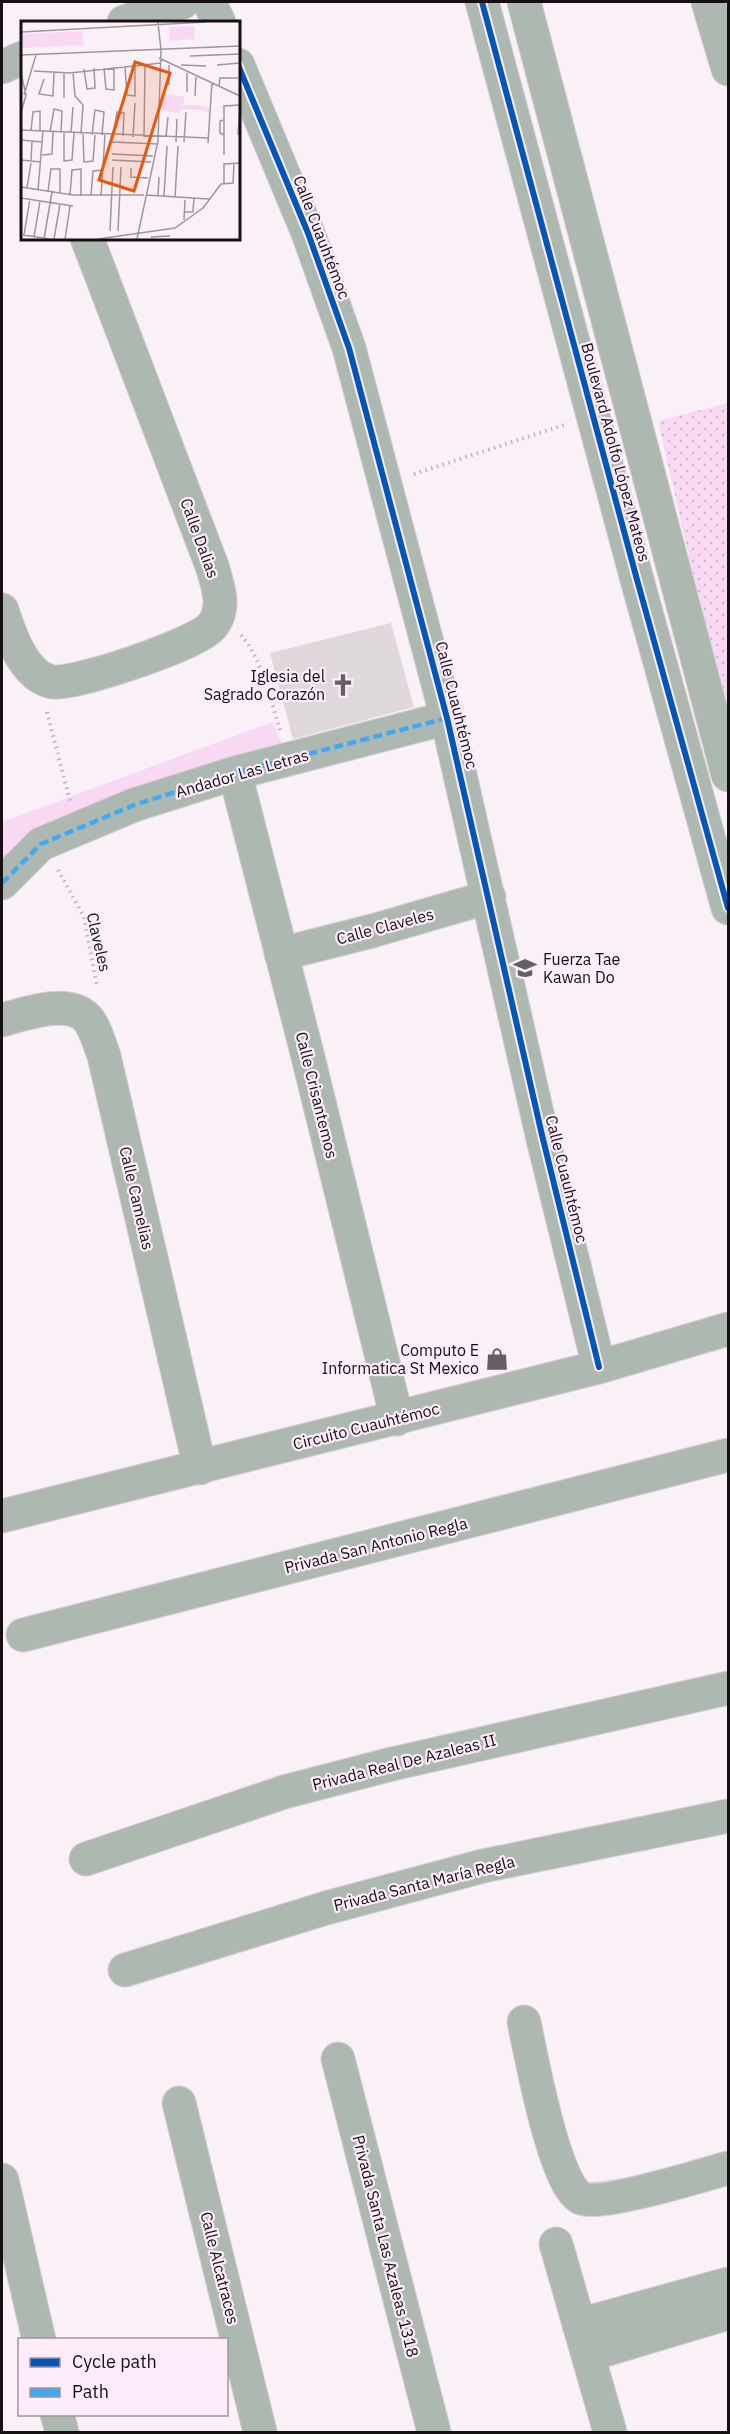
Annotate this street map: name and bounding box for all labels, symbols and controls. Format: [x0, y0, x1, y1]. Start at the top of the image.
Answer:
inset map [21, 21, 240, 240]
street label: Calle Cuauhtémoc [289, 172, 355, 302]
street label: Boulevard Adolfo López Mateos [577, 340, 655, 564]
street label: Calle Dalias [176, 495, 224, 581]
street label: Calle Cuauhtémoc [431, 639, 483, 771]
place label: Iglesia del Sagrado Corazón [204, 666, 325, 704]
church icon: Iglesia del Sagrado Corazón [330, 672, 356, 698]
street label: Andador Las Letras [173, 744, 311, 802]
street label: Calle Claveles [334, 903, 436, 949]
street label: Claveles [82, 910, 116, 974]
place label: Fuerza Tae Kawan Do [543, 949, 621, 987]
school or university icon: Fuerza Tae Kawan Do [512, 955, 538, 981]
street label: Calle Crisantemos [292, 1030, 342, 1160]
street label: Calle Cuauhtémoc [541, 1113, 593, 1245]
street label: Calle Camelias [115, 1144, 159, 1252]
place label: Computo E Informatica St Mexico [322, 1340, 479, 1378]
shop icon: Computo E Informatica St Mexico [484, 1346, 510, 1372]
street label: Circuito Cuauhtémoc [291, 1398, 441, 1454]
street label: Privada San Antonio Regla [282, 1512, 470, 1577]
street label: Privada Real De Azaleas II [310, 1729, 498, 1795]
street label: Privada Santa María Regla [331, 1851, 517, 1915]
street label: Privada Santa Las Azaleas 1318 [349, 2133, 423, 2359]
street label: Calle Alcatraces [196, 2210, 244, 2326]
legend [18, 2338, 228, 2416]
text: Cycle path [72, 2350, 157, 2373]
text: Path [72, 2380, 109, 2403]

